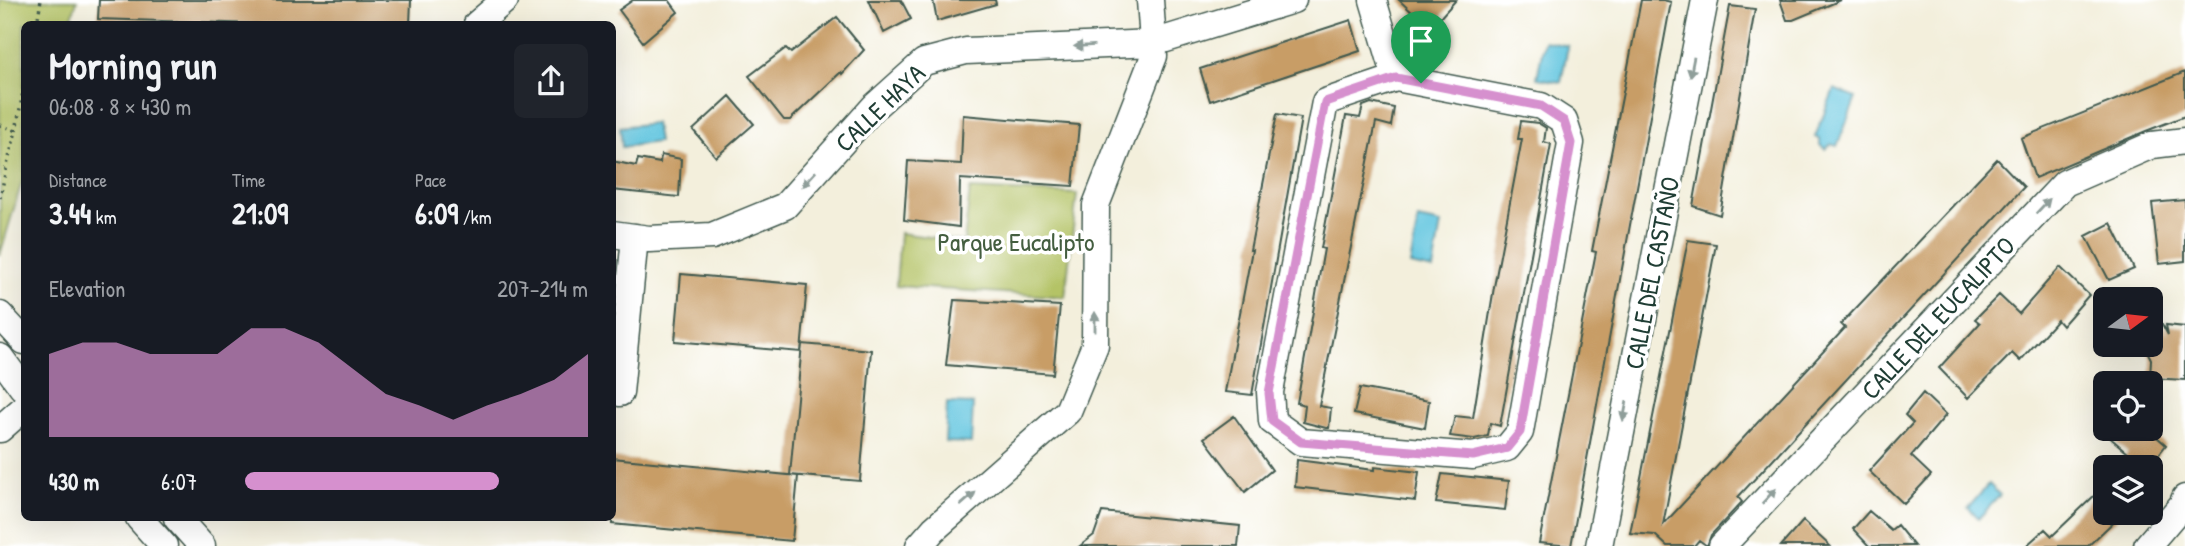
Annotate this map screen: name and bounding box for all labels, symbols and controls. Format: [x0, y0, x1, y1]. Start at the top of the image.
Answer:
pin [1391, 11, 1451, 83]
icon: arrive [1402, 22, 1440, 60]
text: Morning run [49, 39, 217, 91]
one-way arrow [1073, 41, 1095, 52]
button: share [514, 44, 588, 118]
street label: CALLE HAYA [827, 56, 933, 159]
one-way arrow [1686, 56, 1697, 78]
text: 06:08 · 8 × 430 m [49, 91, 191, 122]
text: Distance [49, 167, 107, 193]
text: Time [232, 167, 266, 193]
text: Pace [415, 167, 447, 193]
one-way arrow [802, 170, 818, 187]
street label: CALLE DEL CASTAÑO [1616, 174, 1687, 372]
text: 3.44 [49, 193, 91, 233]
text: 21:09 [232, 193, 288, 233]
text: 6:09 [415, 193, 458, 233]
one-way arrow [2035, 198, 2051, 215]
text: km [91, 204, 117, 230]
text: /km [458, 204, 492, 230]
park label: Parque Eucalipto [938, 224, 1094, 259]
street label: CALLE DEL EUCALIPTO [1853, 229, 2022, 407]
text: Elevation [49, 273, 125, 304]
text: 207–214 m [497, 273, 588, 304]
north arrow [2093, 287, 2163, 357]
map controls [2093, 287, 2163, 525]
one-way arrow [1089, 311, 1101, 333]
button: locate [2093, 371, 2163, 441]
one-way arrow [1620, 400, 1631, 422]
button: layers [2093, 455, 2163, 525]
text: 430 m [49, 466, 99, 497]
text: 6:07 [161, 466, 197, 497]
one-way arrow [1761, 488, 1777, 505]
one-way arrow [959, 491, 977, 507]

